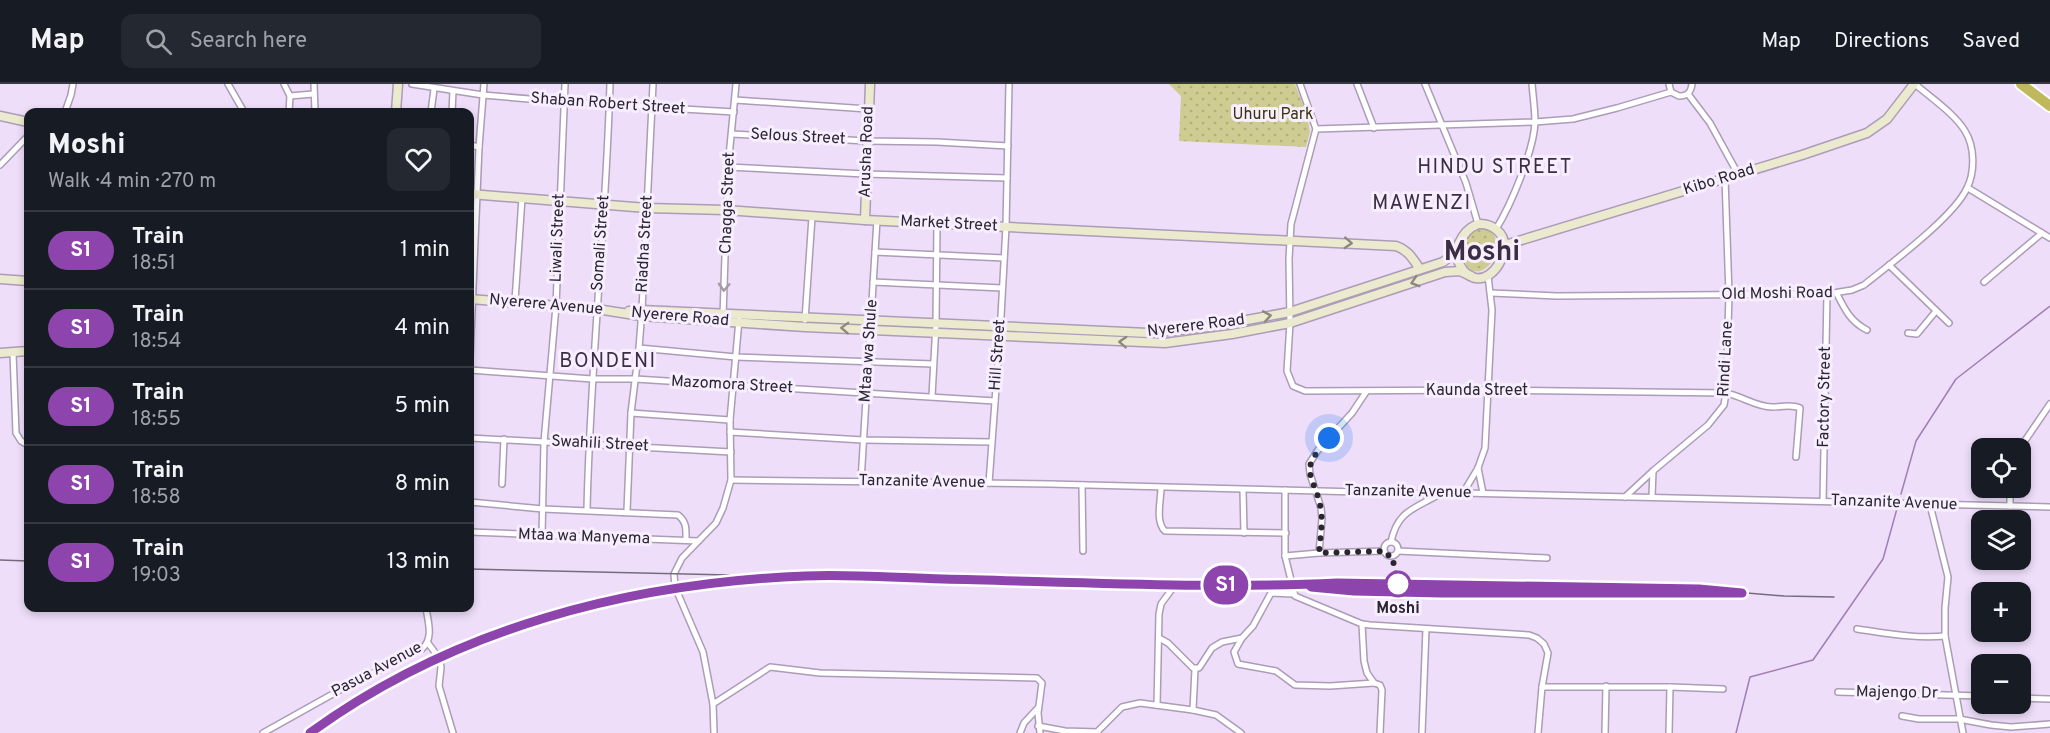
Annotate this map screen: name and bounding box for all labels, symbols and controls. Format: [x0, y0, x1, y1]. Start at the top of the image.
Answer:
search box [121, 14, 541, 68]
text: Map [30, 23, 85, 59]
icon: search [142, 25, 175, 58]
text: Search here [190, 28, 307, 55]
text: Map [1761, 28, 1801, 55]
text: Directions [1834, 28, 1929, 55]
text: Saved [1962, 28, 2020, 55]
street label: Shaban Robert Street [530, 89, 686, 119]
park label: Uhuru Park [1232, 105, 1314, 125]
street label: Arusha Road [855, 106, 879, 198]
street label: Selous Street [750, 125, 846, 149]
text: Moshi [48, 128, 125, 164]
button: heart [387, 128, 450, 191]
street label: Chagga Street [716, 151, 740, 255]
district label: HINDU STREET [1417, 155, 1573, 181]
street label: Kibo Road [1681, 160, 1757, 200]
text: Walk · 4 min · 270 m [48, 169, 216, 195]
district label: MAWENZI [1372, 191, 1472, 217]
street label: Liwali Street [546, 193, 570, 283]
street label: Somali Street [588, 194, 614, 292]
street label: Riadha Street [632, 195, 658, 293]
street label: Market Street [900, 211, 998, 237]
text: Train [132, 224, 184, 251]
district label: Moshi [1444, 235, 1520, 271]
text: S1 [70, 237, 92, 264]
text: 1 min [400, 237, 450, 264]
one-way arrow [1344, 237, 1353, 250]
text: 18:51 [132, 251, 176, 277]
one-way arrow [1410, 274, 1421, 287]
one-way arrow [718, 282, 731, 291]
street label: Old Moshi Road [1721, 283, 1833, 305]
street label: Nyerere Avenue [488, 290, 604, 320]
street label: Mtaa wa Shule [855, 299, 883, 403]
text: Train [132, 302, 184, 329]
street label: Nyerere Road [630, 303, 730, 331]
street label: Nyerere Road [1146, 310, 1246, 342]
one-way arrow [1263, 311, 1272, 323]
text: S1 [70, 315, 92, 342]
text: 4 min [395, 315, 450, 342]
street label: Hill Street [986, 319, 1010, 391]
street label: Rindi Lane [1714, 320, 1738, 398]
one-way arrow [840, 322, 849, 335]
text: 18:54 [132, 329, 181, 355]
one-way arrow [1119, 335, 1128, 348]
street label: Factory Street [1814, 346, 1836, 448]
district label: BONDENI [559, 349, 657, 375]
street label: Mazomora Street [670, 372, 794, 398]
text: Train [132, 380, 184, 407]
street label: Kaunda Street [1426, 381, 1528, 401]
text: S1 [70, 393, 92, 420]
text: 5 min [395, 393, 450, 420]
text: 18:55 [132, 407, 181, 433]
your location [1314, 423, 1344, 453]
street label: Swahili Street [551, 431, 649, 457]
map controls [1971, 438, 2031, 714]
button: locate [1971, 438, 2031, 498]
text: Train [132, 458, 184, 485]
text: S1 [70, 471, 92, 498]
text: 8 min [395, 471, 450, 498]
street label: Tanzanite Avenue [858, 471, 986, 493]
street label: Tanzanite Avenue [1344, 481, 1472, 503]
text: 18:58 [132, 485, 181, 511]
street label: Tanzanite Avenue [1830, 491, 1958, 515]
button: layers [1971, 510, 2031, 570]
street label: Mtaa wa Manyema [518, 525, 650, 549]
text: Train [132, 536, 184, 563]
text: S1 [70, 549, 92, 576]
text: 13 min [387, 549, 450, 576]
text: 19:03 [132, 563, 181, 589]
line badge: S1 [1199, 566, 1253, 604]
marker: Moshi [1385, 571, 1411, 597]
text: S1 [1215, 572, 1237, 599]
button: + [1971, 582, 2031, 642]
place label: Moshi [1376, 599, 1420, 619]
street label: Pasua Avenue [328, 638, 426, 702]
button: − [1971, 654, 2031, 714]
street label: Majengo Dr [1856, 682, 1938, 704]

